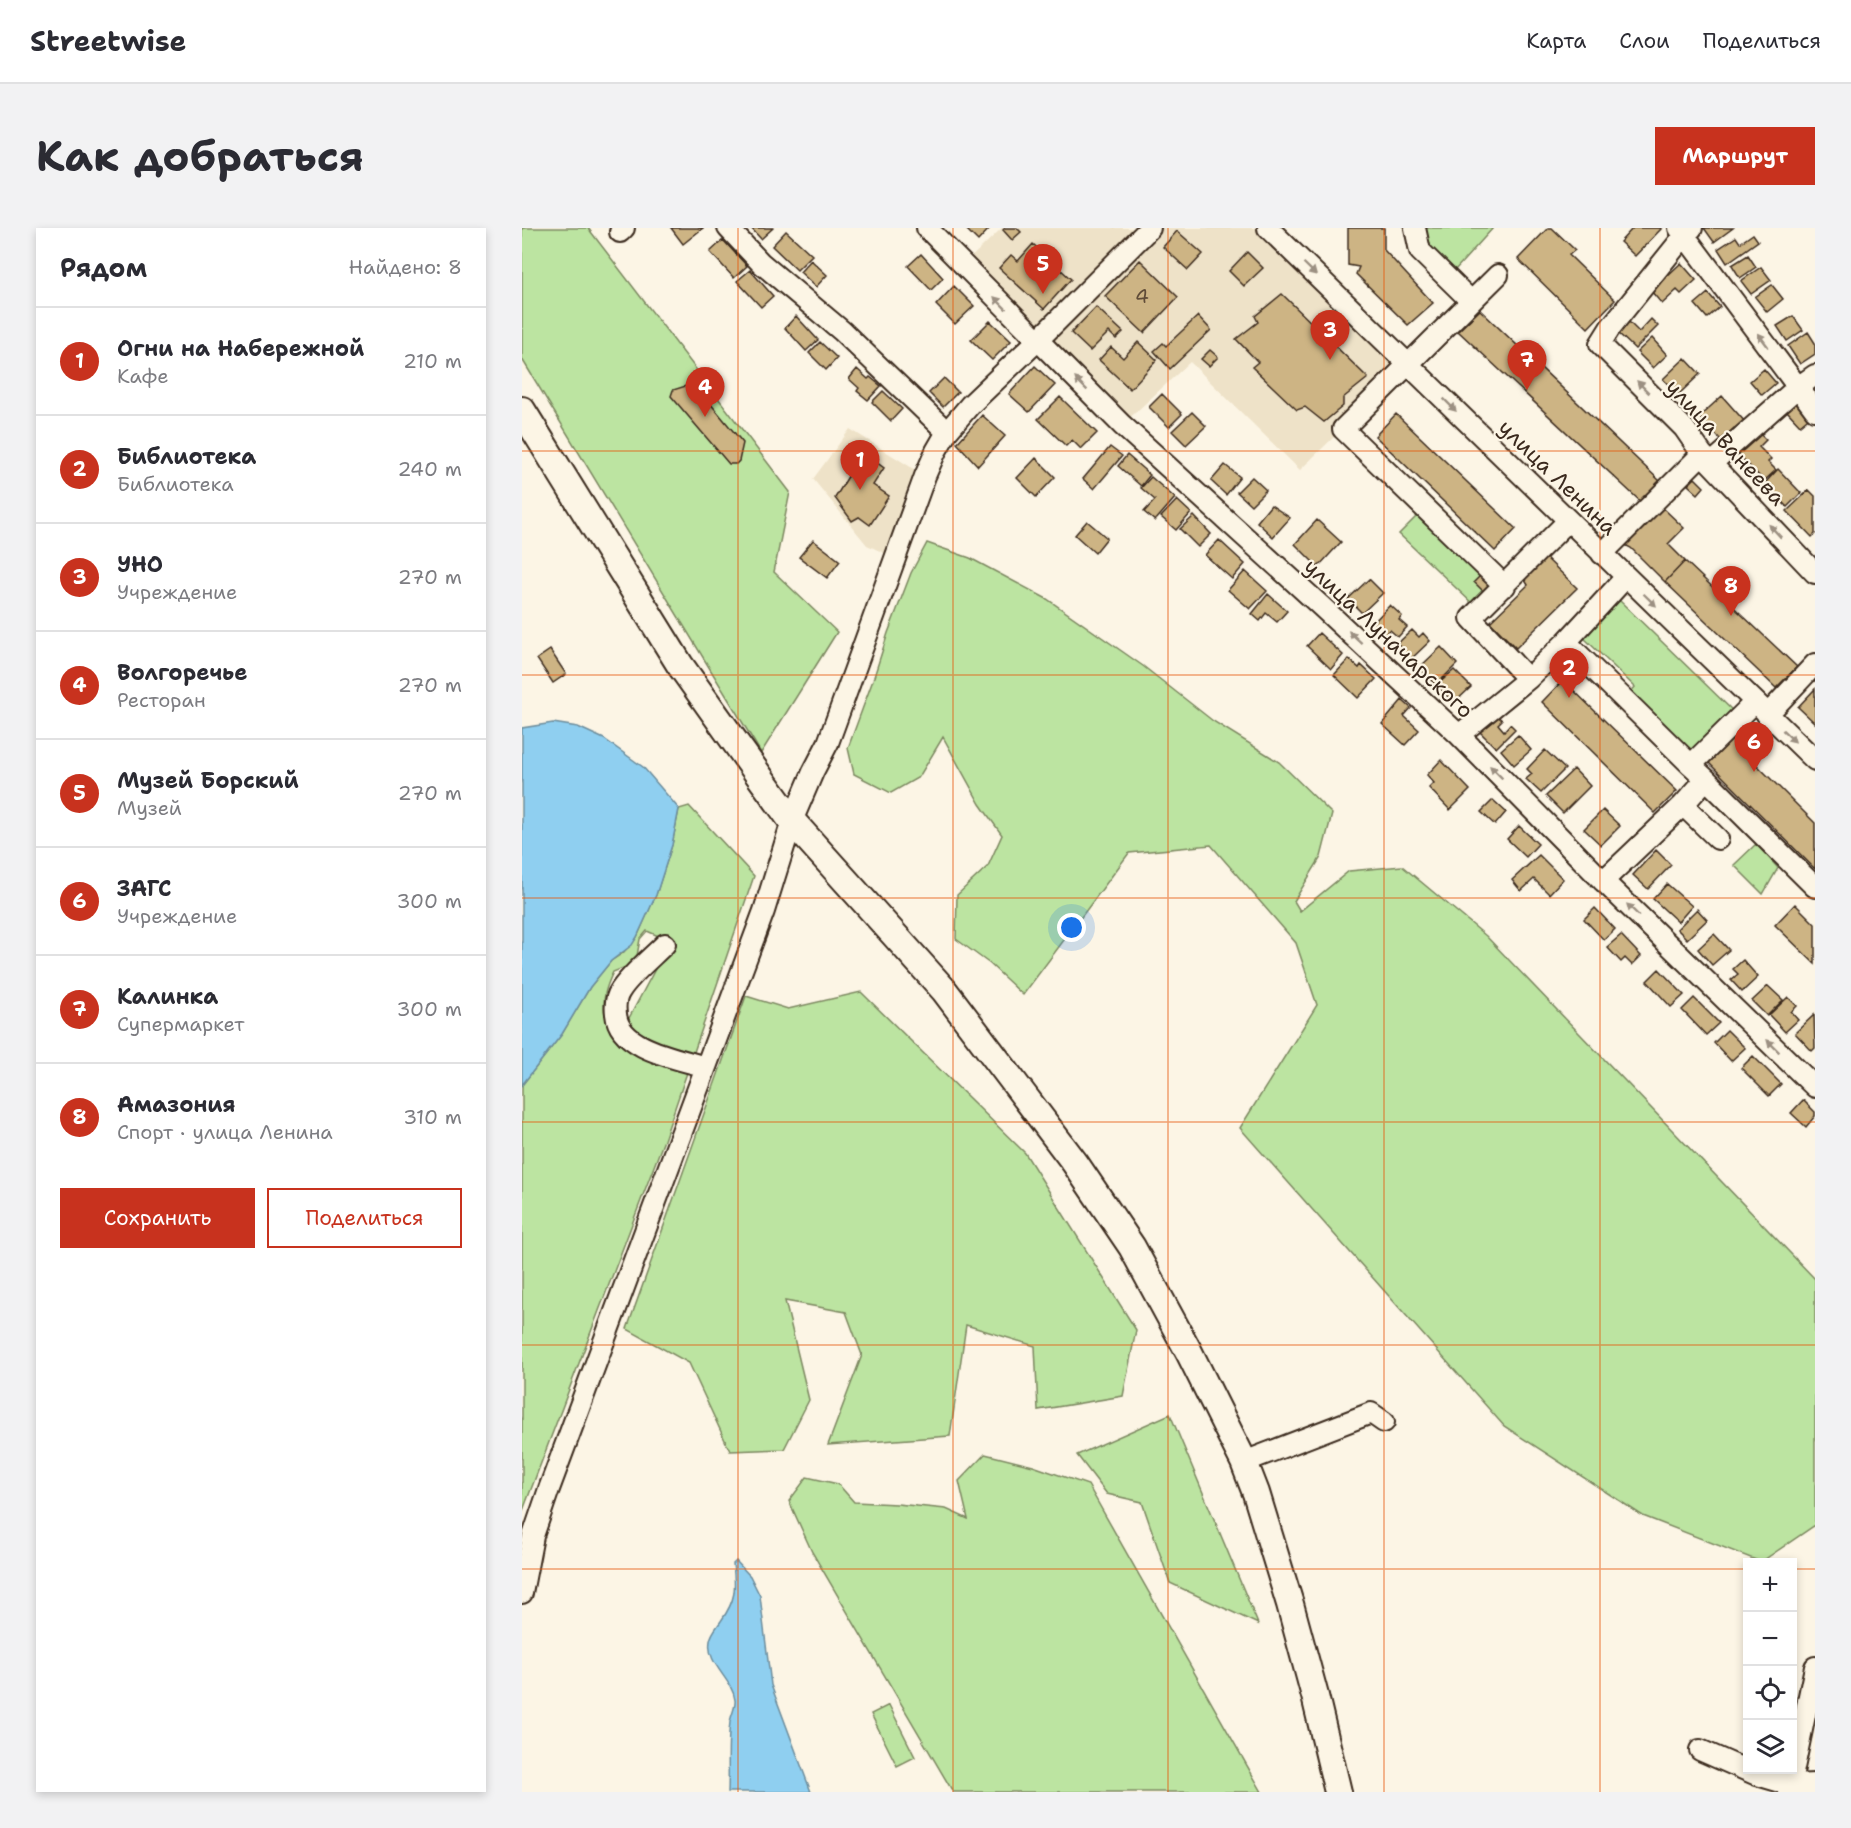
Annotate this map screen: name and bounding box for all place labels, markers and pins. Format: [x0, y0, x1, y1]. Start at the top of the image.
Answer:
pin: 5 [1024, 244, 1062, 294]
pin: 3 [1310, 310, 1350, 360]
pin: 7 [1508, 340, 1546, 390]
pin: 4 [686, 368, 724, 417]
pin: 1 [840, 440, 880, 490]
pin: 8 [1712, 566, 1750, 616]
pin: 2 [1550, 648, 1588, 698]
pin: 6 [1734, 722, 1774, 772]

